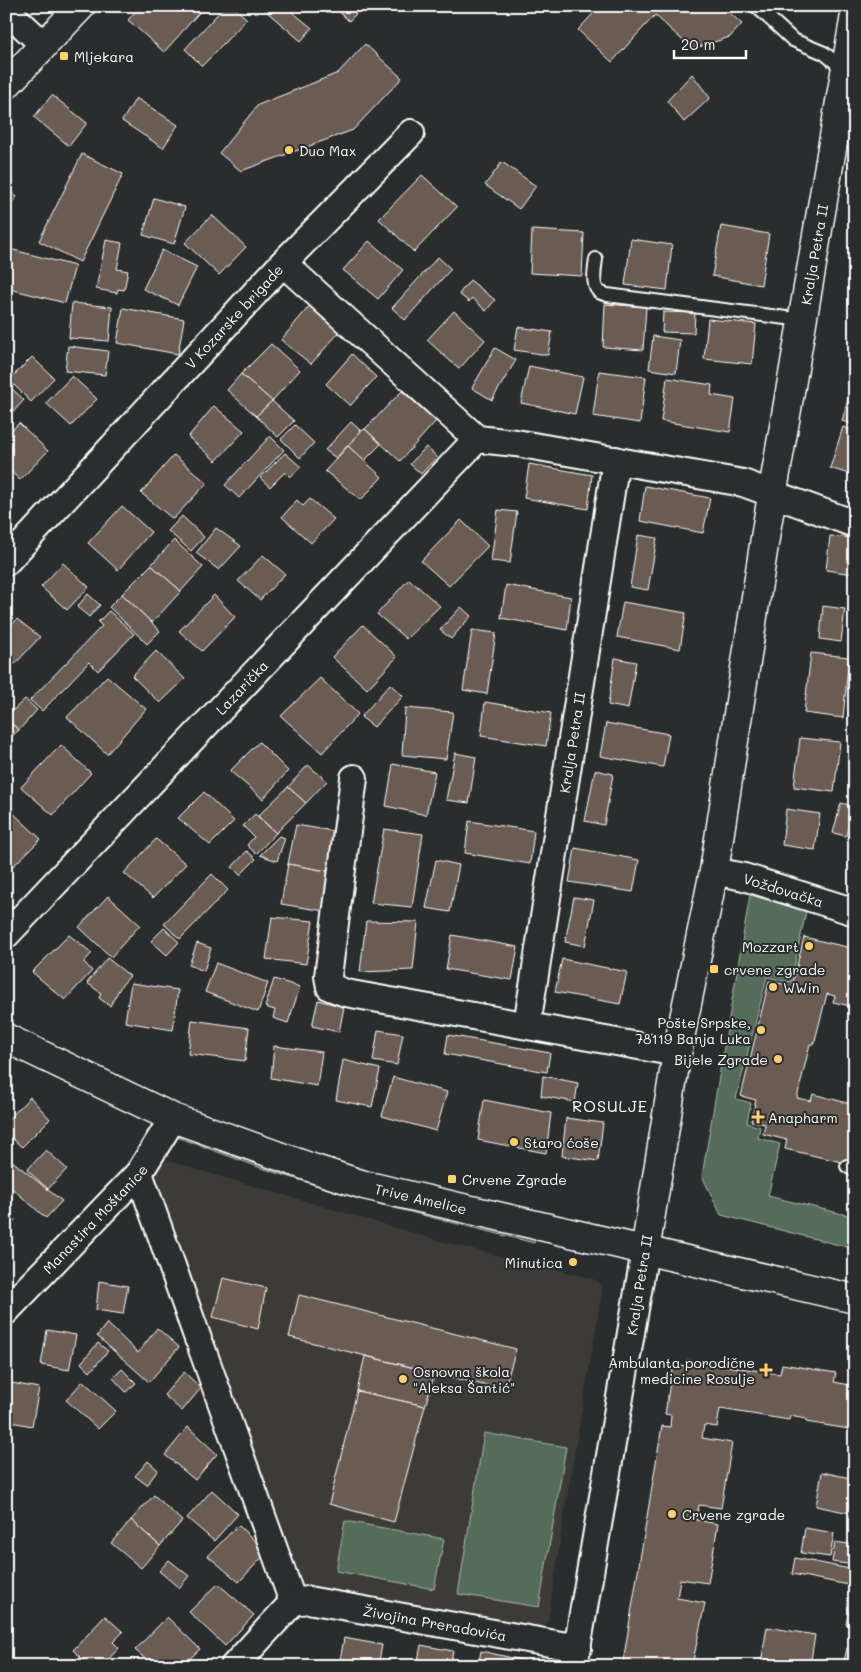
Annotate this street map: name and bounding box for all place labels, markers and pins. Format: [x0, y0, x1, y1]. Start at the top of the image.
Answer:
place label: Mljekara [74, 47, 134, 66]
marker: Mljekara [58, 50, 70, 62]
place label: Duo Max [299, 141, 356, 160]
marker: Duo Max [283, 144, 295, 156]
place label: Mozzart [742, 937, 799, 956]
marker: Mozzart [803, 940, 815, 952]
place label: crvene zgrade [724, 960, 825, 979]
marker: crvene zgrade [708, 963, 720, 975]
place label: WWin [783, 978, 820, 997]
marker: WWin [767, 981, 779, 993]
place label: Pošte Srpske, 78119 Banja Luka [635, 1013, 751, 1048]
marker: Pošte Srpske, 78119 Banja Luka [755, 1024, 767, 1036]
place label: Bijele Zgrade [674, 1050, 768, 1069]
marker: Bijele Zgrade [772, 1053, 784, 1065]
place label: Anapharm [768, 1108, 838, 1127]
marker: Anapharm [752, 1111, 764, 1123]
place label: Staro ćoše [524, 1133, 599, 1152]
marker: Staro ćoše [508, 1136, 520, 1148]
place label: Crvene Zgrade [462, 1170, 567, 1189]
marker: Crvene Zgrade [446, 1173, 458, 1185]
place label: Minutica [505, 1253, 563, 1272]
marker: Minutica [567, 1256, 579, 1268]
place label: Ambulanta porodične medicine Rosulje [608, 1353, 755, 1388]
place label: Osnovna škola "Aleksa Šantić" [413, 1362, 515, 1397]
marker: Ambulanta porodične medicine Rosulje [759, 1363, 773, 1377]
marker: Osnovna škola "Aleksa Šantić" [397, 1373, 409, 1385]
place label: Crvene zgrade [682, 1505, 785, 1524]
marker: Crvene zgrade [666, 1508, 678, 1520]

